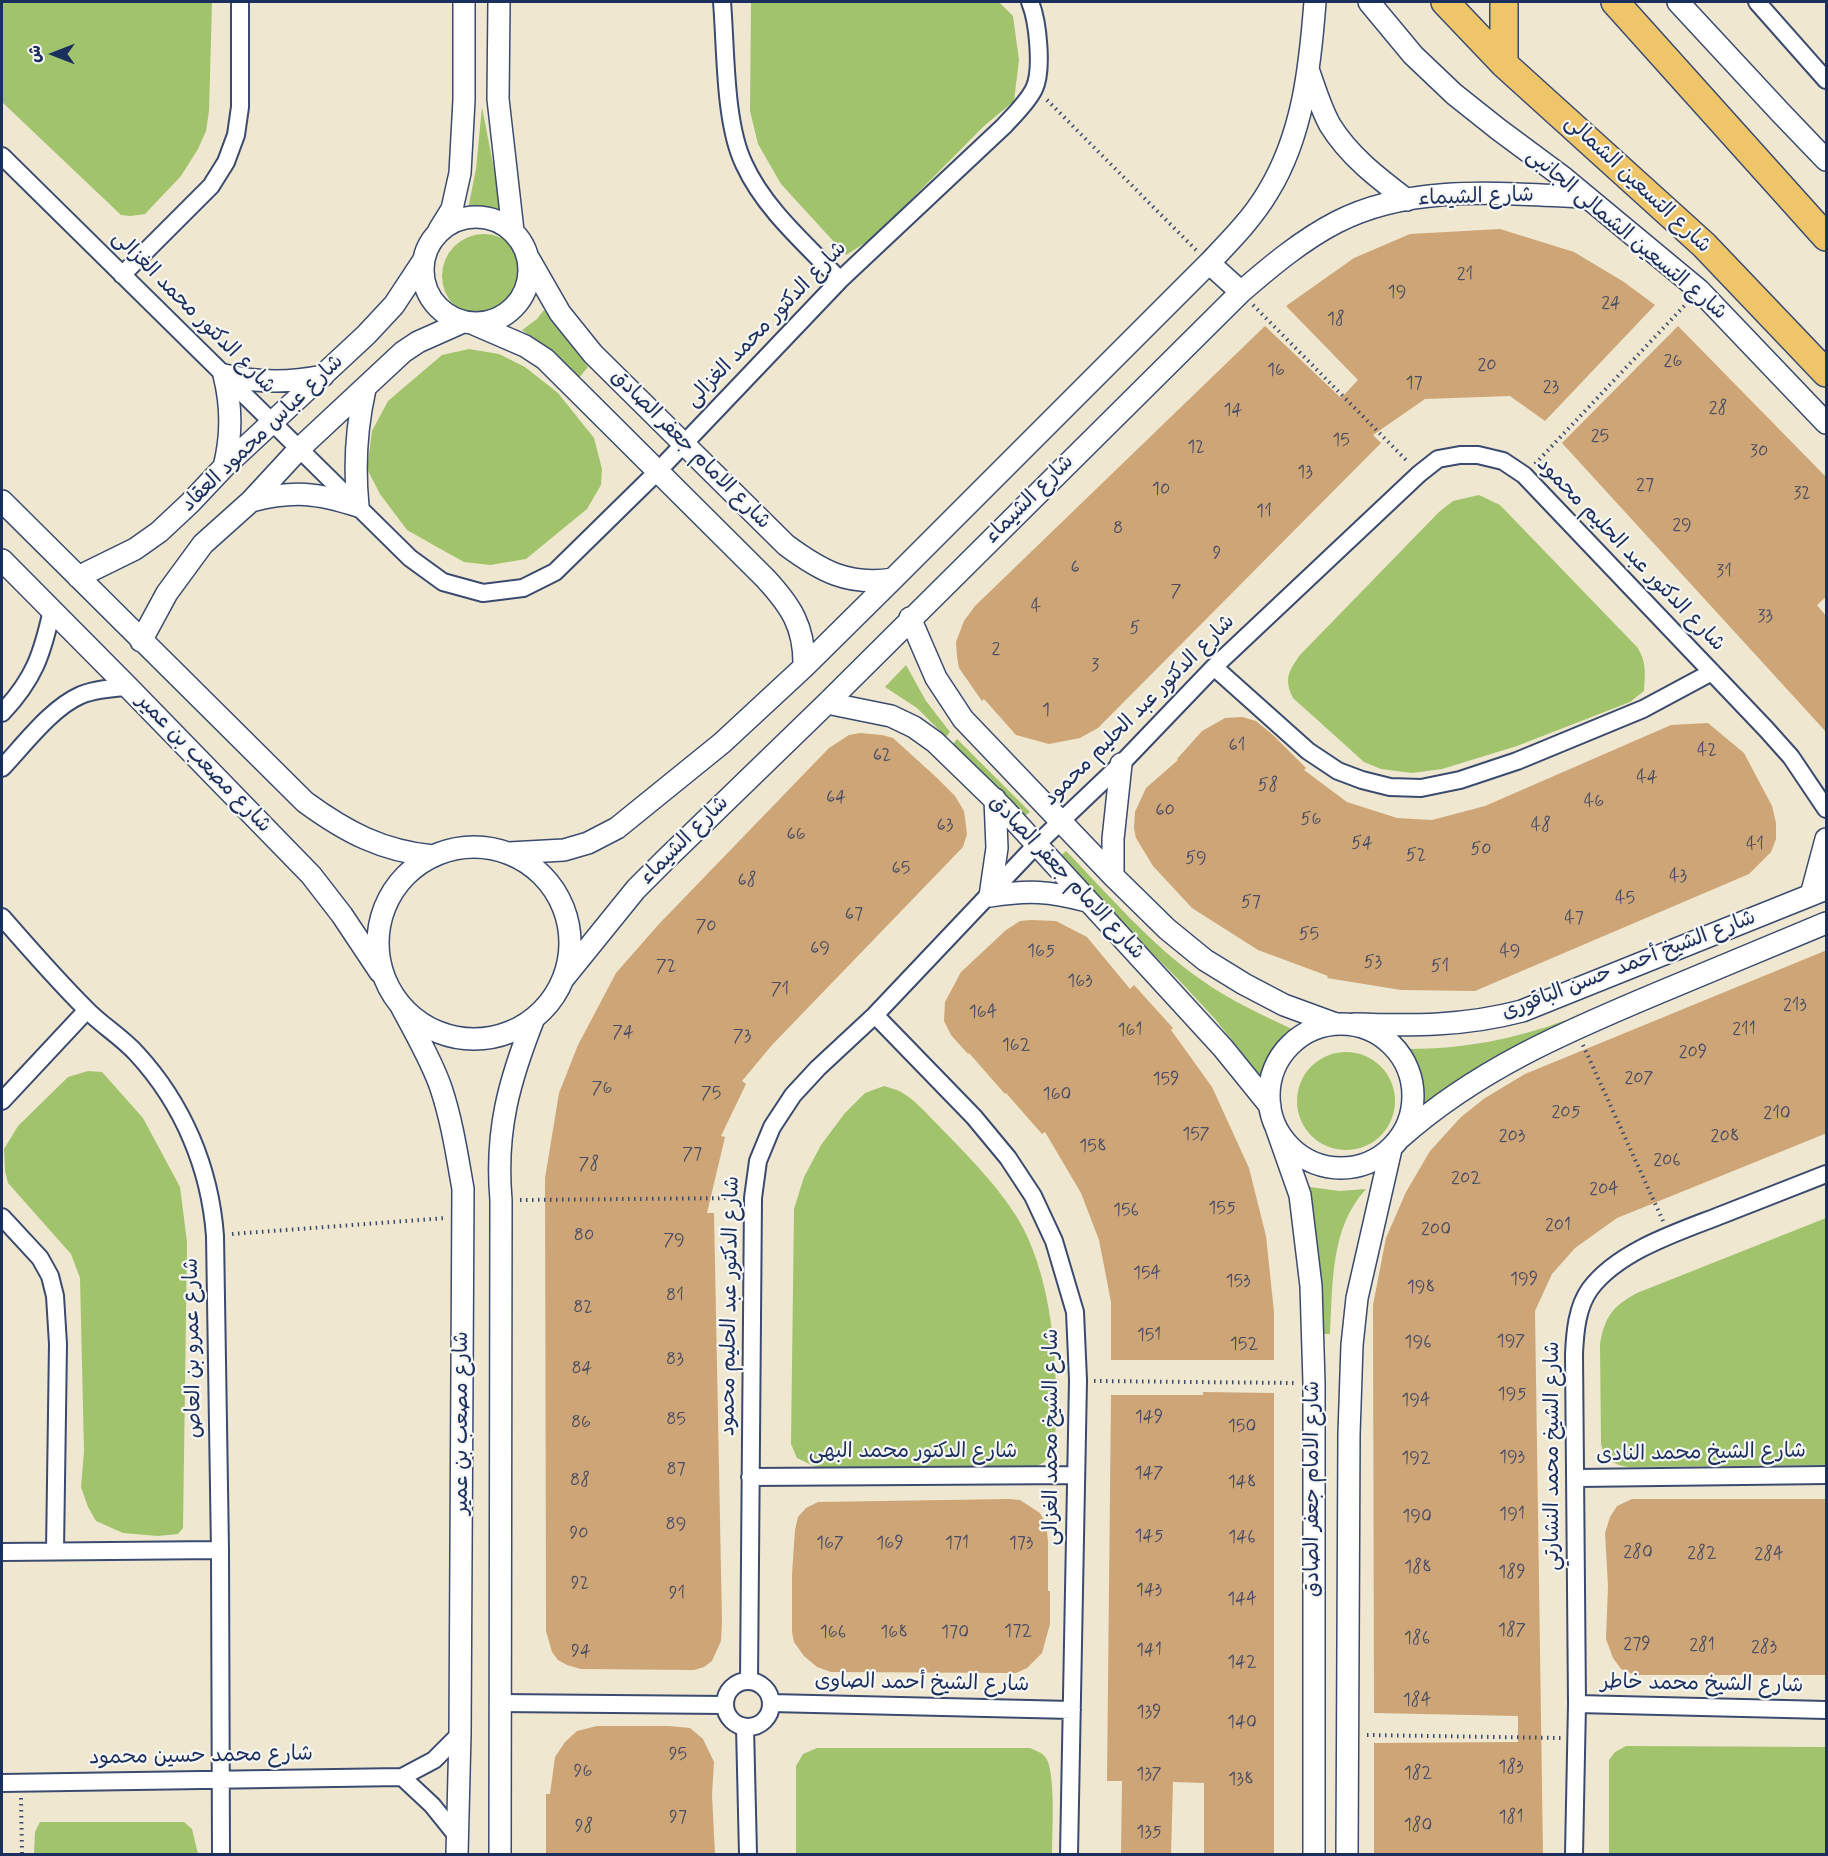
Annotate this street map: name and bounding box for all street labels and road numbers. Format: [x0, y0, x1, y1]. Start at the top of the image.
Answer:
street label: شارع التسعين الشمالى [1559, 111, 1715, 259]
street label: شارع التسعين الشمالى الجانبى [1521, 144, 1731, 326]
street label: شارع الشيماء [1418, 183, 1534, 213]
street label: شارع الدكتور محمد الغزالى [106, 226, 280, 400]
street label: شارع الدكتور محمد الغزالى [681, 237, 853, 413]
street label: شارع عباس محمود العقاد [177, 350, 349, 518]
street label: شارع الامام جعفر الصادق [605, 365, 775, 535]
street label: شارع الشيماء [980, 450, 1080, 550]
street label: شارع الدكتور عبد الحليم محمود [1531, 453, 1729, 657]
street label: شارع الدكتور عبد الحليم محمود [1039, 610, 1241, 812]
street label: شارع مصعب بن عمير [130, 689, 276, 839]
street label: شارع الامام جعفر الصادق [983, 790, 1149, 966]
street label: شارع الشيماء [635, 791, 735, 891]
street label: شارع الشيخ أحمد حسن الباقورى [1498, 906, 1760, 1026]
street label: شارع الدكتور عبد الحليم محمود [716, 1176, 746, 1436]
street label: شارع عمرو بن العاص [180, 1258, 208, 1438]
street label: شارع الشيخ محمد الغزالى [1040, 1328, 1066, 1546]
street label: شارع مصعب بن عمير [450, 1331, 476, 1515]
street label: شارع الشيخ محمد النشارتي [1541, 1341, 1567, 1571]
street label: شارع الامام جعفر الصادق [1301, 1381, 1327, 1597]
street label: شارع الدكتور محمد البهى [809, 1440, 1017, 1466]
street label: شارع الشيخ محمد النادى [1596, 1440, 1806, 1468]
street label: شارع الشيخ أحمد الصاوى [814, 1670, 1030, 1698]
street label: شارع الشيخ محمد خاطر [1600, 1671, 1804, 1699]
street label: شارع محمد حسين محمود [89, 1742, 313, 1772]

